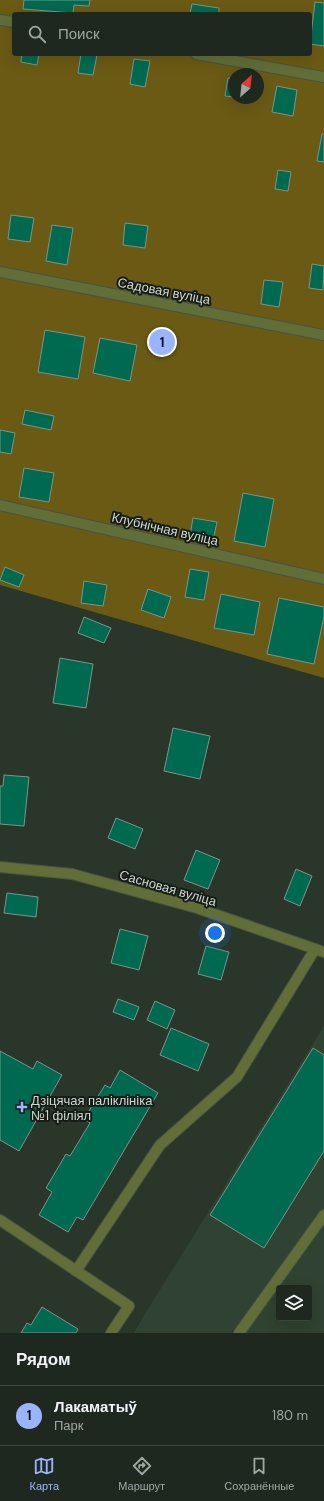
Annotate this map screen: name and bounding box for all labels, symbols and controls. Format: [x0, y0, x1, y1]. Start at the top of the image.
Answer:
search box [12, 12, 312, 56]
icon: search [26, 23, 48, 45]
text: Поиск [58, 24, 100, 44]
north arrow [228, 68, 264, 104]
street label: Садовая вуліца [116, 274, 213, 308]
pin: 1 [149, 327, 175, 357]
street label: Клубнічная вуліца [110, 508, 221, 550]
street label: Сасновая вуліца [118, 866, 219, 910]
your location [205, 923, 225, 943]
place label: Дзіцячая паліклініка №1 філіял [31, 1092, 153, 1124]
marker: Дзіцячая паліклініка №1 філіял [16, 1101, 28, 1113]
map controls [276, 1285, 312, 1321]
button: layers [276, 1285, 312, 1321]
text: Рядом [16, 1348, 71, 1370]
text: Лакаматыў [54, 1397, 137, 1417]
text: 1 [27, 1407, 31, 1424]
text: 180 m [272, 1407, 308, 1424]
text: Парк [54, 1417, 84, 1434]
tab: Карта [30, 1455, 59, 1493]
tab: Маршрут [118, 1455, 165, 1493]
tab: Сохранённые [224, 1455, 294, 1493]

